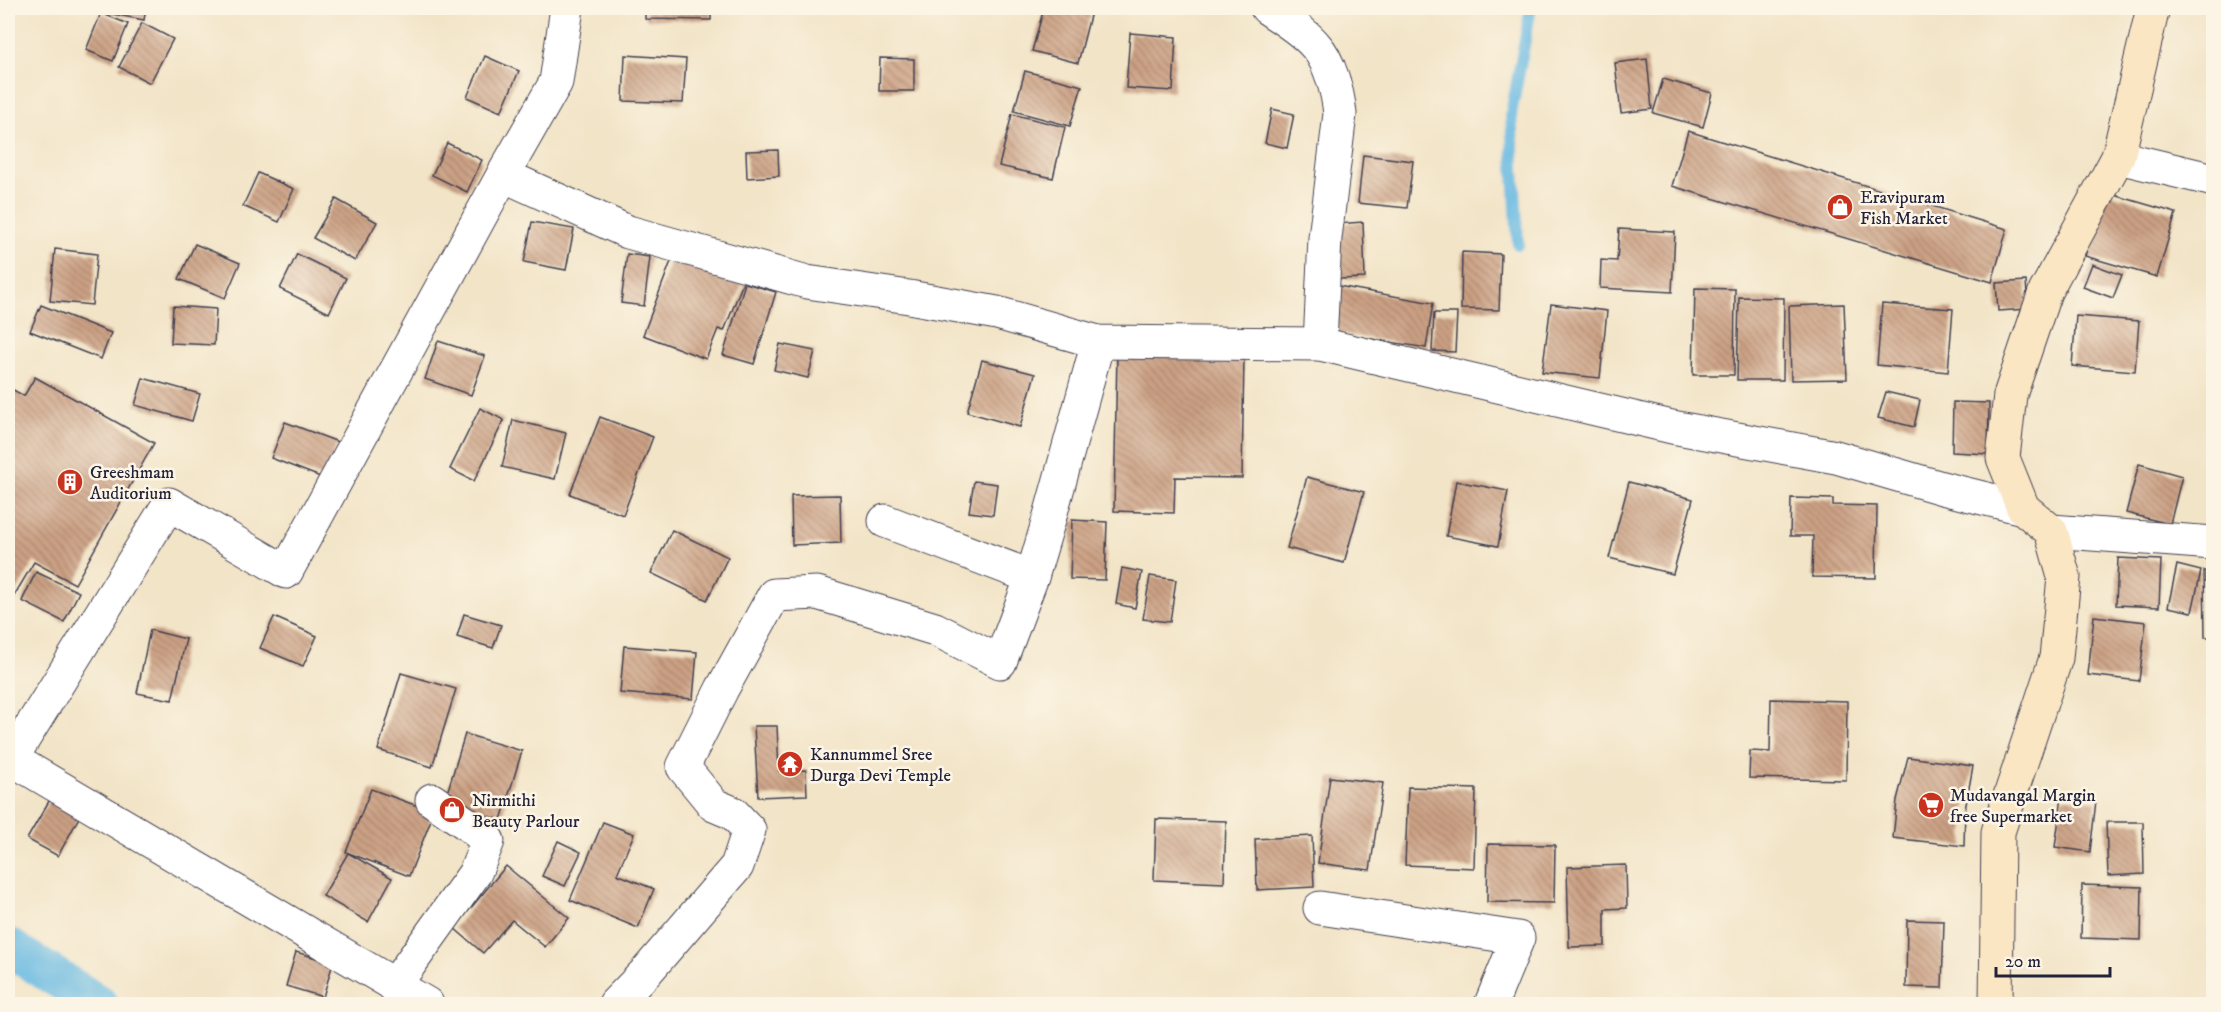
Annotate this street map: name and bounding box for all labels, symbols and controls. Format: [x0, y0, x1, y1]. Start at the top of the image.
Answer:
place label: Eravipuram Fish Market [1860, 187, 1948, 230]
shop icon: Eravipuram Fish Market [1825, 192, 1855, 222]
place label: Greeshmam Auditorium [90, 462, 174, 505]
building icon: Greeshmam Auditorium [55, 467, 85, 497]
place label: Kannummel Sree Durga Devi Temple [810, 744, 951, 787]
temple icon: Kannummel Sree Durga Devi Temple [775, 749, 805, 779]
place label: Mudavangal Margin free Supermarket [1950, 785, 2096, 828]
place label: Nirmithi Beauty Parlour [472, 790, 580, 833]
supermarket icon: Mudavangal Margin free Supermarket [1916, 790, 1946, 820]
shop icon: Nirmithi Beauty Parlour [437, 795, 467, 825]
scale bar [1996, 940, 2110, 978]
text: 20 m [2005, 951, 2041, 973]

